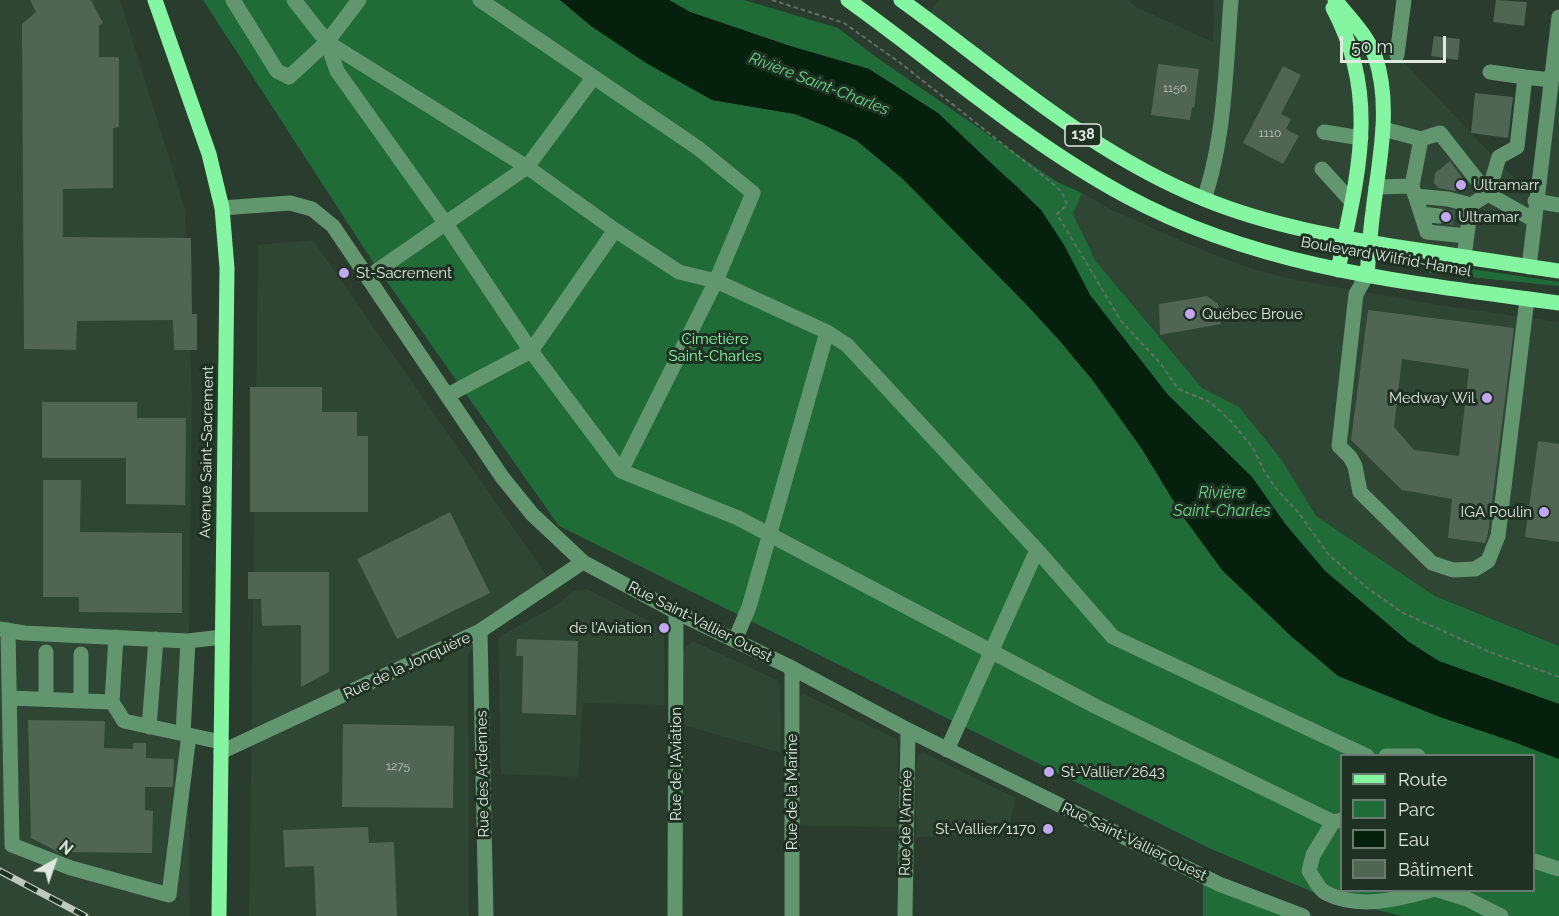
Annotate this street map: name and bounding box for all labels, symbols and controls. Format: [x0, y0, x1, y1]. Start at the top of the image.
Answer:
scale bar [1343, 24, 1450, 62]
text: 50 m [1351, 36, 1393, 57]
water label: Rivière Saint-Charles [746, 48, 892, 120]
house number: 1150 [1163, 81, 1187, 95]
road number: 138 [1065, 124, 1101, 146]
house number: 1110 [1259, 126, 1281, 140]
place label: Ultramarr [1473, 176, 1539, 194]
marker: Ultramarr [1454, 178, 1468, 192]
place label: Ultramar [1458, 208, 1519, 226]
marker: Ultramar [1439, 210, 1453, 224]
street label: Boulevard Wilfrid-Hamel [1299, 233, 1473, 281]
place label: St-Sacrement [356, 264, 452, 282]
marker: St-Sacrement [337, 266, 351, 280]
place label: Québec Broue [1202, 305, 1303, 323]
marker: Québec Broue [1183, 307, 1197, 321]
park label: Cimetière Saint-Charles [668, 330, 762, 365]
street label: Avenue Saint-Sacrement [196, 366, 218, 538]
place label: Medway Wil [1389, 389, 1475, 407]
marker: Medway Wil [1480, 391, 1494, 405]
water label: Rivière Saint-Charles [1173, 483, 1271, 521]
place label: IGA Poulin [1460, 503, 1532, 521]
marker: IGA Poulin [1537, 505, 1551, 519]
street label: Rue Saint-Vallier Ouest [625, 578, 775, 666]
place label: de l'Aviation [569, 619, 652, 637]
marker: de l'Aviation [657, 621, 671, 635]
street label: Rue de la Jonquière [341, 629, 473, 703]
street label: Rue de l'Aviation [667, 707, 685, 821]
street label: Rue des Ardennes [473, 710, 493, 838]
street label: Rue de la Marine [783, 734, 801, 850]
legend [1340, 754, 1535, 892]
house number: 1275 [386, 759, 410, 773]
place label: St-Vallier/2643 [1061, 763, 1165, 781]
marker: St-Vallier/2643 [1042, 765, 1056, 779]
text: Route [1398, 769, 1447, 790]
street label: Rue de l'Armée [896, 770, 916, 876]
street label: Rue Saint-Vallier Ouest [1058, 799, 1210, 885]
text: Parc [1398, 799, 1435, 820]
place label: St-Vallier/1170 [935, 820, 1036, 838]
marker: St-Vallier/1170 [1041, 822, 1055, 836]
text: Eau [1398, 829, 1429, 850]
north arrow [24, 832, 84, 892]
text: N [55, 837, 77, 859]
text: Bâtiment [1398, 859, 1473, 880]

